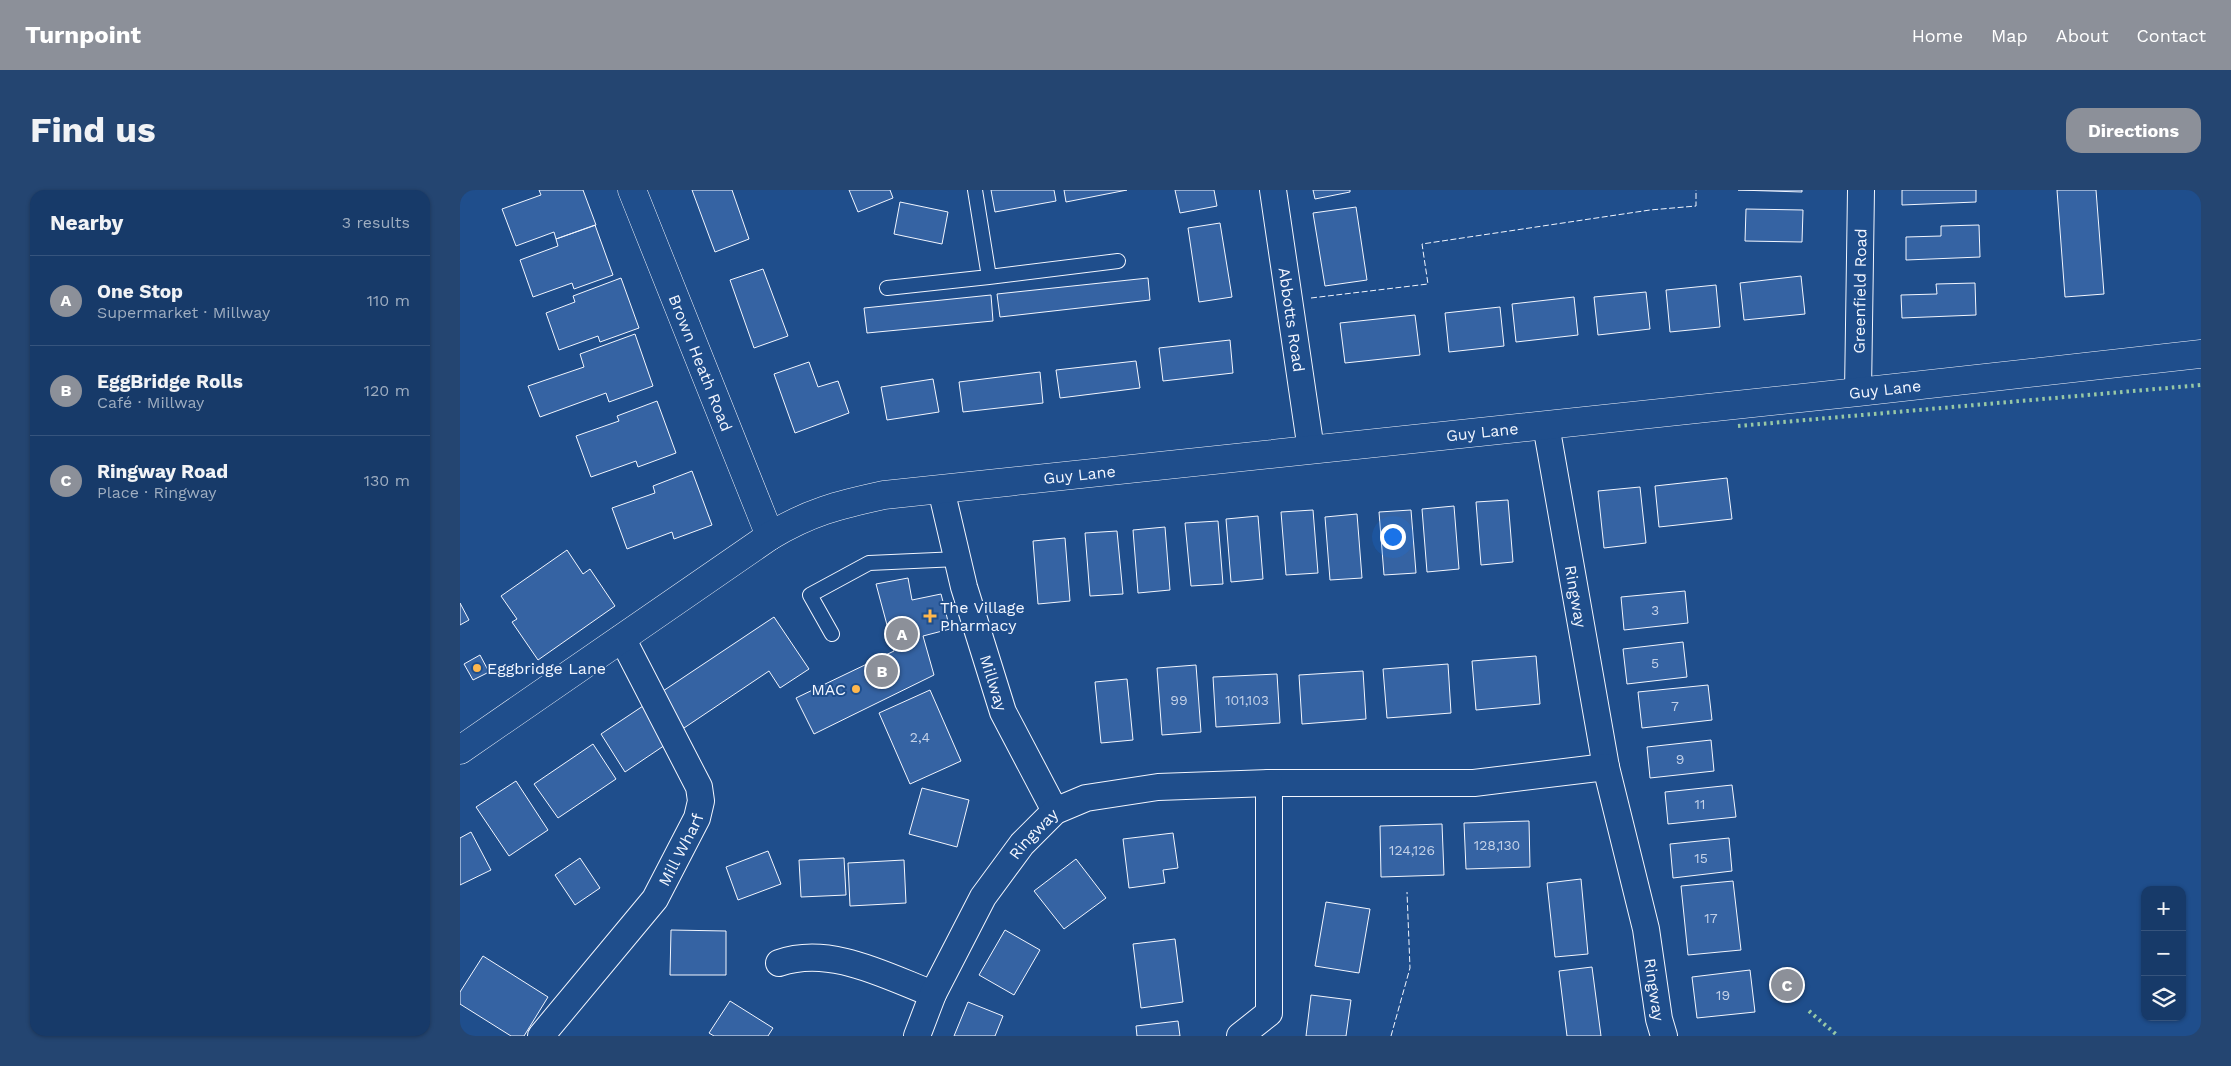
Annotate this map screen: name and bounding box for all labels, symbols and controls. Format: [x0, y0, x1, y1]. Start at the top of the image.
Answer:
text: Turnpoint [25, 21, 141, 49]
text: Home [1912, 25, 1963, 46]
text: Map [1991, 25, 2028, 46]
text: About [2056, 25, 2108, 46]
text: Contact [2136, 25, 2206, 46]
button: Directions [2066, 108, 2201, 153]
text: Find us [30, 109, 156, 151]
text: Nearby [50, 210, 123, 235]
text: 3 results [342, 213, 410, 232]
street label: Greenfield Road [1850, 228, 1870, 354]
street label: Abbotts Road [1274, 266, 1308, 373]
text: One Stop [97, 280, 183, 303]
text: A [61, 291, 71, 310]
text: 110 m [367, 291, 410, 310]
street label: Brown Heath Road [665, 292, 736, 434]
text: Supermarket · Millway [97, 303, 270, 322]
text: EggBridge Rolls [97, 370, 243, 393]
street label: Guy Lane [1848, 376, 1922, 403]
text: B [61, 381, 71, 400]
text: 120 m [364, 381, 410, 400]
text: Café · Millway [97, 393, 204, 412]
street label: Guy Lane [1445, 419, 1519, 446]
text: Ringway Road [97, 460, 228, 483]
street label: Guy Lane [1042, 462, 1117, 488]
text: C [61, 471, 71, 490]
text: 130 m [364, 471, 410, 490]
text: Place · Ringway [97, 483, 217, 502]
your location [1380, 524, 1406, 550]
street label: Ringway [1561, 564, 1591, 630]
place label: The Village Pharmacy [940, 598, 1025, 635]
house number: 3 [1651, 602, 1659, 618]
marker: The Village Pharmacy [924, 610, 936, 622]
pin: A [886, 615, 918, 653]
pin: B [866, 652, 898, 690]
street label: Millway [976, 653, 1011, 714]
house number: 5 [1651, 655, 1659, 671]
place label: Eggbridge Lane [487, 659, 606, 678]
marker: Eggbridge Lane [471, 662, 483, 674]
place label: MAC [811, 680, 846, 699]
marker: MAC [850, 683, 862, 695]
house number: 99 [1170, 692, 1188, 708]
house number: 101,103 [1225, 692, 1269, 708]
house number: 7 [1671, 698, 1679, 714]
house number: 2,4 [910, 729, 930, 745]
house number: 9 [1676, 751, 1684, 767]
house number: 11 [1695, 796, 1705, 812]
street label: Ringway [1005, 804, 1063, 863]
street label: Mill Wharf [654, 811, 708, 889]
house number: 128,130 [1474, 837, 1520, 853]
house number: 124,126 [1389, 842, 1435, 858]
house number: 15 [1694, 850, 1708, 866]
map controls [2141, 886, 2186, 1021]
button: + [2141, 886, 2186, 931]
house number: 17 [1704, 910, 1718, 926]
button: − [2141, 931, 2186, 976]
street label: Ringway [1640, 957, 1668, 1023]
pin: C [1771, 966, 1803, 1004]
button: layers [2141, 976, 2186, 1021]
house number: 19 [1716, 987, 1730, 1003]

